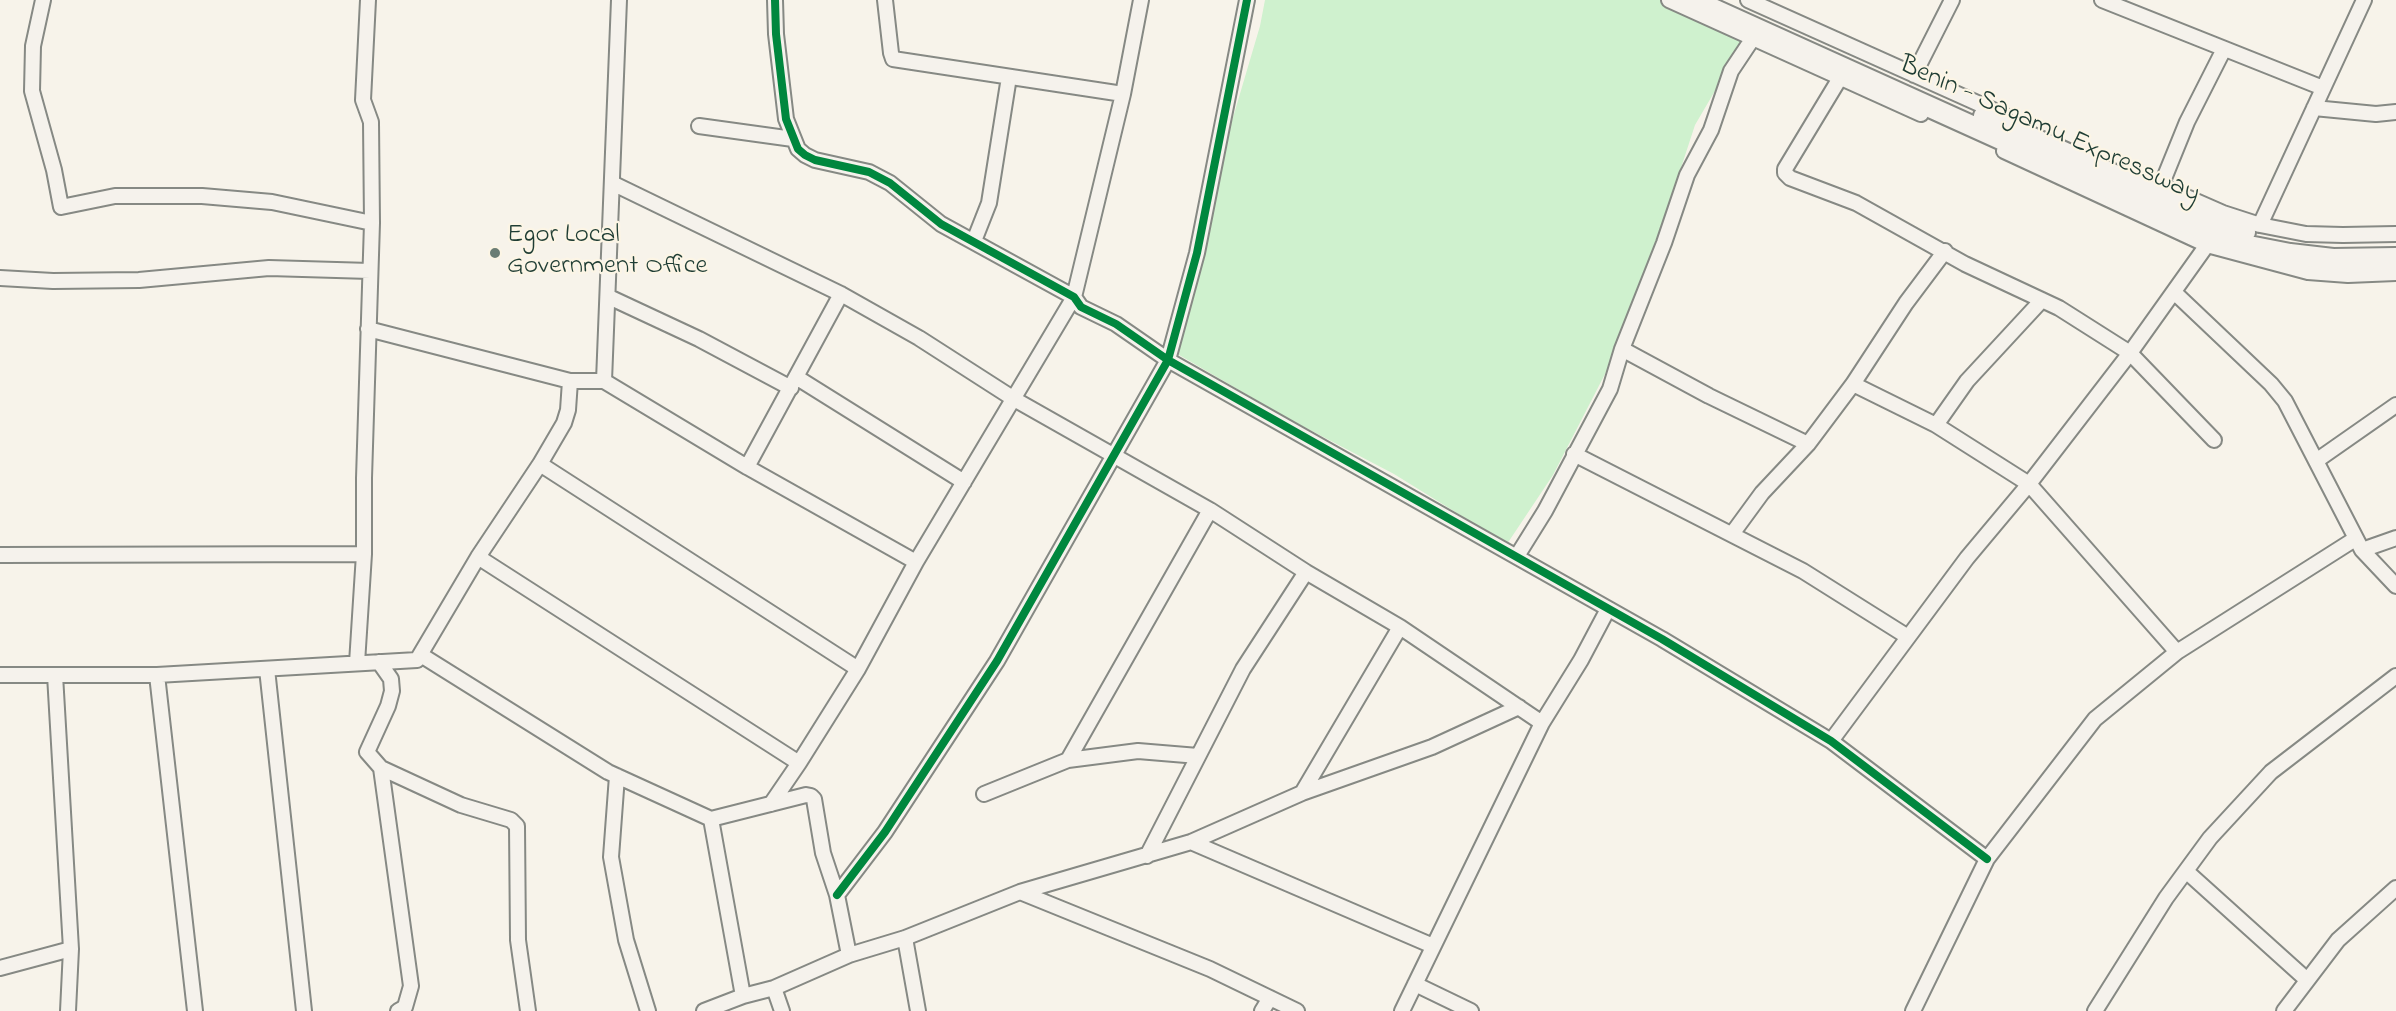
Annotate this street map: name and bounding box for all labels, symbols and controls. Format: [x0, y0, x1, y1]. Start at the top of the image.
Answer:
street label: Benin - Sagamu Expressway [1894, 50, 2204, 212]
place label: Egor Local Government Office [507, 221, 708, 284]
marker: Egor Local Government Office [488, 246, 502, 260]

